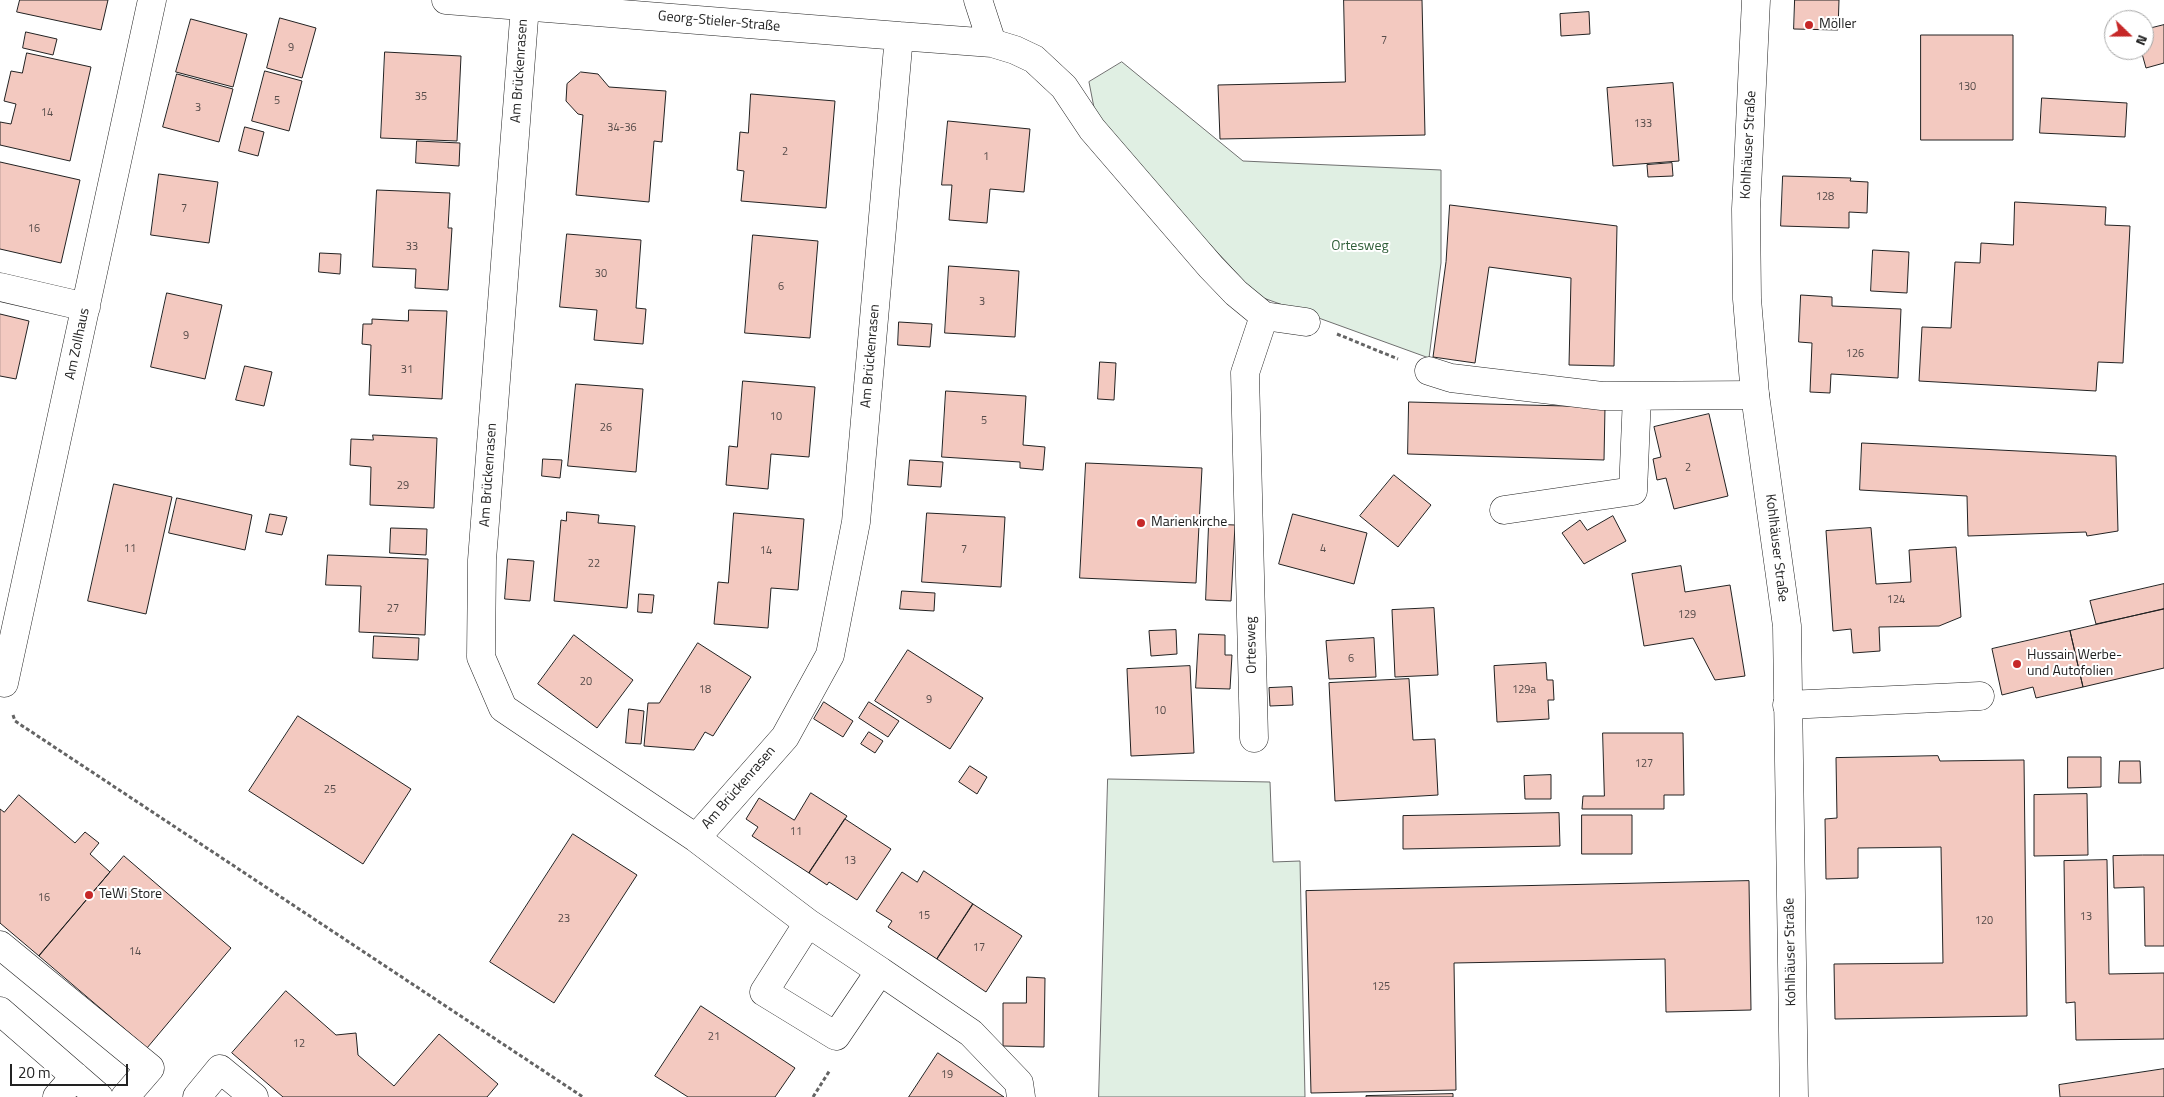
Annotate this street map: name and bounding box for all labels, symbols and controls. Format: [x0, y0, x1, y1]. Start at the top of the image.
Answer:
street label: Georg-Stieler-Straße [657, 8, 781, 36]
north arrow [2104, 10, 2154, 60]
place label: Möller [1819, 17, 1856, 33]
street label: Am Brückenrasen [508, 18, 532, 124]
marker: Möller [1803, 19, 1815, 31]
text: N [2131, 32, 2154, 49]
house number: 7 [1381, 34, 1387, 48]
house number: 9 [288, 41, 294, 55]
house number: 130 [1958, 80, 1976, 94]
house number: 35 [415, 90, 427, 104]
street label: Kohlhäuser Straße [1738, 90, 1760, 200]
house number: 5 [274, 94, 280, 108]
house number: 3 [195, 101, 201, 115]
house number: 14 [41, 106, 53, 120]
house number: 133 [1634, 117, 1652, 131]
house number: 34-36 [607, 121, 637, 135]
house number: 2 [782, 145, 788, 159]
house number: 1 [983, 150, 989, 164]
house number: 128 [1816, 190, 1834, 204]
house number: 7 [181, 202, 187, 216]
house number: 16 [28, 222, 40, 236]
park label: Ortesweg [1331, 239, 1389, 255]
house number: 33 [406, 240, 418, 254]
house number: 30 [595, 267, 607, 281]
house number: 6 [778, 280, 784, 294]
house number: 3 [979, 295, 985, 309]
street label: Am Brückenrasen [858, 303, 884, 409]
street label: Am Zollhaus [62, 307, 94, 381]
house number: 9 [183, 329, 189, 343]
house number: 126 [1846, 347, 1864, 361]
house number: 31 [401, 363, 413, 377]
house number: 10 [770, 410, 782, 424]
house number: 5 [981, 414, 987, 428]
house number: 26 [600, 421, 612, 435]
street label: Am Brückenrasen [477, 422, 501, 528]
house number: 2 [1685, 461, 1691, 475]
house number: 29 [397, 479, 409, 493]
street label: Kohlhäuser Straße [1761, 493, 1791, 603]
place label: Marienkirche [1151, 515, 1227, 531]
marker: Marienkirche [1135, 517, 1147, 529]
house number: 11 [124, 542, 136, 556]
house number: 4 [1320, 542, 1326, 556]
house number: 7 [961, 543, 967, 557]
house number: 14 [760, 544, 772, 558]
house number: 22 [588, 557, 600, 571]
house number: 124 [1887, 593, 1905, 607]
house number: 27 [387, 602, 399, 616]
house number: 129 [1678, 608, 1696, 622]
street label: Ortesweg [1243, 616, 1261, 674]
place label: Hussain Werbe- und Autofolien [2027, 648, 2122, 680]
house number: 6 [1348, 652, 1354, 666]
marker: Hussain Werbe- und Autofolien [2011, 658, 2023, 670]
house number: 20 [580, 675, 592, 689]
house number: 18 [699, 683, 711, 697]
house number: 129a [1512, 683, 1536, 697]
house number: 9 [926, 693, 932, 707]
house number: 10 [1154, 704, 1166, 718]
street label: Am Brückenrasen [698, 743, 780, 833]
house number: 127 [1635, 757, 1653, 771]
house number: 25 [324, 783, 336, 797]
house number: 11 [790, 825, 802, 839]
house number: 13 [844, 854, 856, 868]
place label: TeWi Store [99, 887, 162, 903]
marker: TeWi Store [83, 889, 95, 901]
house number: 16 [38, 891, 50, 905]
street label: Kohlhäuser Straße [1782, 898, 1800, 1006]
house number: 15 [918, 909, 930, 923]
house number: 13 [2080, 910, 2092, 924]
house number: 23 [558, 912, 570, 926]
house number: 120 [1975, 914, 1993, 928]
house number: 17 [973, 941, 985, 955]
house number: 14 [129, 945, 141, 959]
house number: 125 [1372, 980, 1390, 994]
house number: 21 [708, 1030, 720, 1044]
house number: 12 [293, 1037, 305, 1051]
scale bar [12, 1054, 130, 1086]
text: 20 m [18, 1061, 51, 1084]
house number: 19 [941, 1068, 953, 1082]

